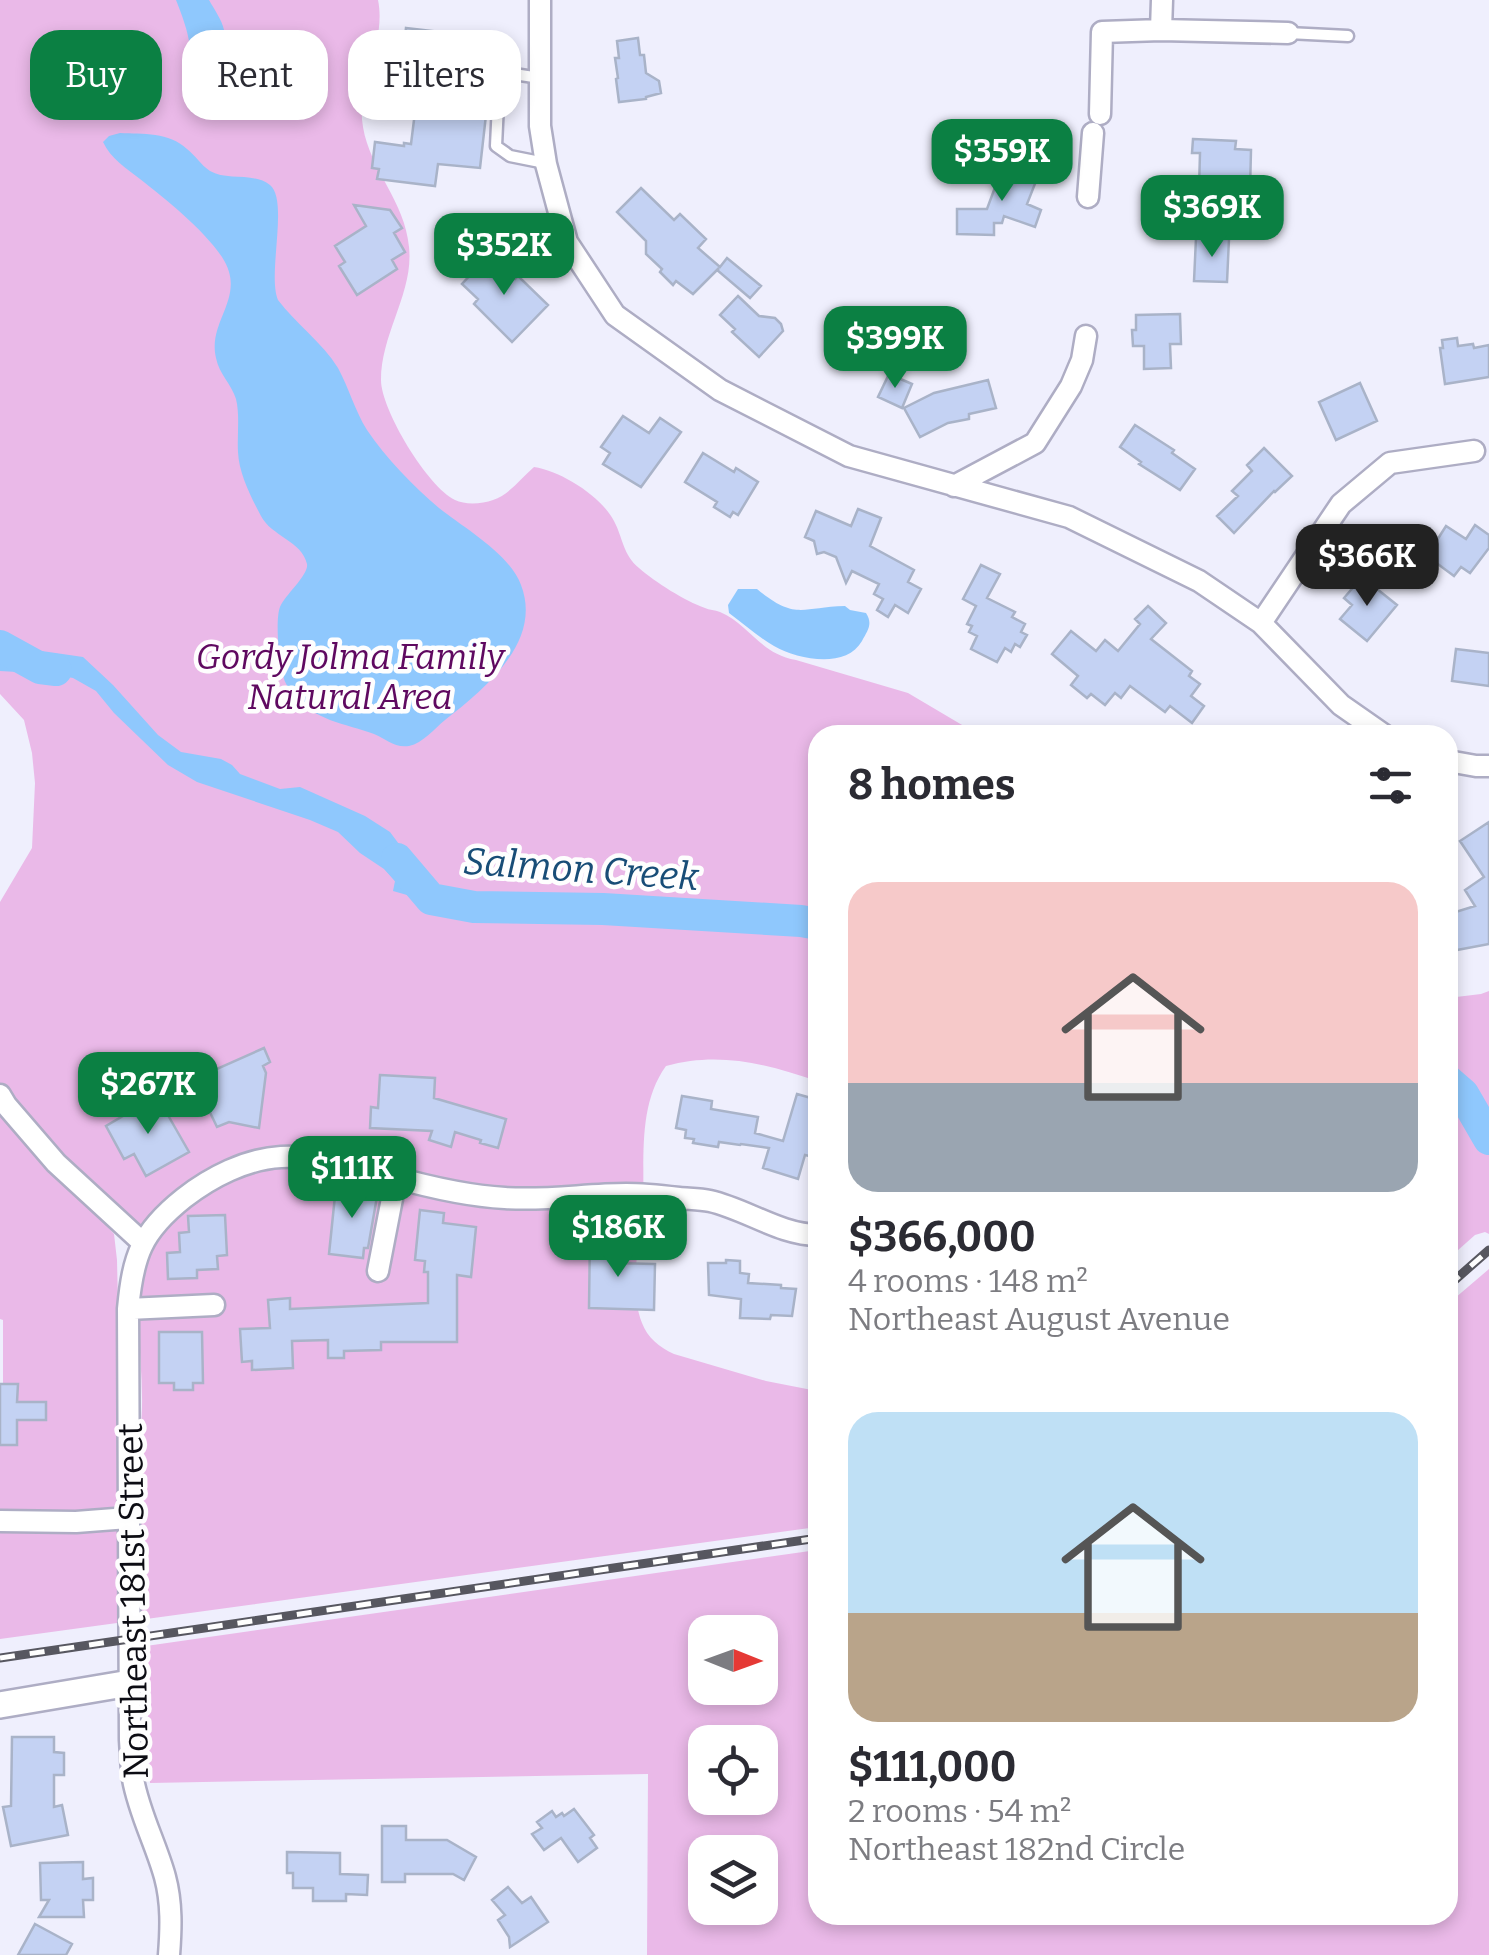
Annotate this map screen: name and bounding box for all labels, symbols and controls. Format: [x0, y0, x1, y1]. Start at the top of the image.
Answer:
chip: Buy [30, 30, 162, 120]
chip: Rent [182, 30, 328, 120]
chip: Filters [348, 30, 521, 120]
pin: $359K [932, 119, 1072, 204]
text: $359K [954, 132, 1050, 170]
pin: $369K [1142, 175, 1282, 260]
text: $369K [1163, 188, 1261, 226]
pin: $352K [434, 213, 574, 298]
text: $352K [456, 226, 552, 264]
pin: $399K [825, 306, 965, 391]
text: $399K [846, 319, 944, 357]
pin: $366K [1297, 524, 1437, 609]
text: $366K [1318, 537, 1416, 575]
park label: Gordy Jolma Family Natural Area [196, 636, 506, 718]
icon: filters [1363, 758, 1418, 813]
text: 8 homes [848, 760, 1016, 810]
water label: Salmon Creek [462, 838, 701, 900]
icon: home [1043, 947, 1223, 1127]
pin: $267K [78, 1052, 218, 1137]
text: $267K [100, 1065, 196, 1103]
pin: $111K [282, 1136, 422, 1221]
text: $111K [310, 1149, 394, 1187]
pin: $186K [548, 1195, 688, 1280]
text: $186K [571, 1208, 665, 1246]
text: $366,000 [848, 1212, 1036, 1262]
text: 4 rooms · 148 m² [848, 1262, 1088, 1300]
text: Northeast August Avenue [848, 1300, 1230, 1338]
street label: Northeast 181st Street [109, 1422, 157, 1779]
icon: home [1043, 1477, 1223, 1657]
north arrow [688, 1615, 778, 1705]
map controls [688, 1615, 778, 1925]
button: locate [688, 1725, 778, 1815]
text: $111,000 [848, 1742, 1016, 1792]
text: 2 rooms · 54 m² [848, 1792, 1071, 1830]
text: Northeast 182nd Circle [848, 1830, 1185, 1868]
button: layers [688, 1835, 778, 1925]

